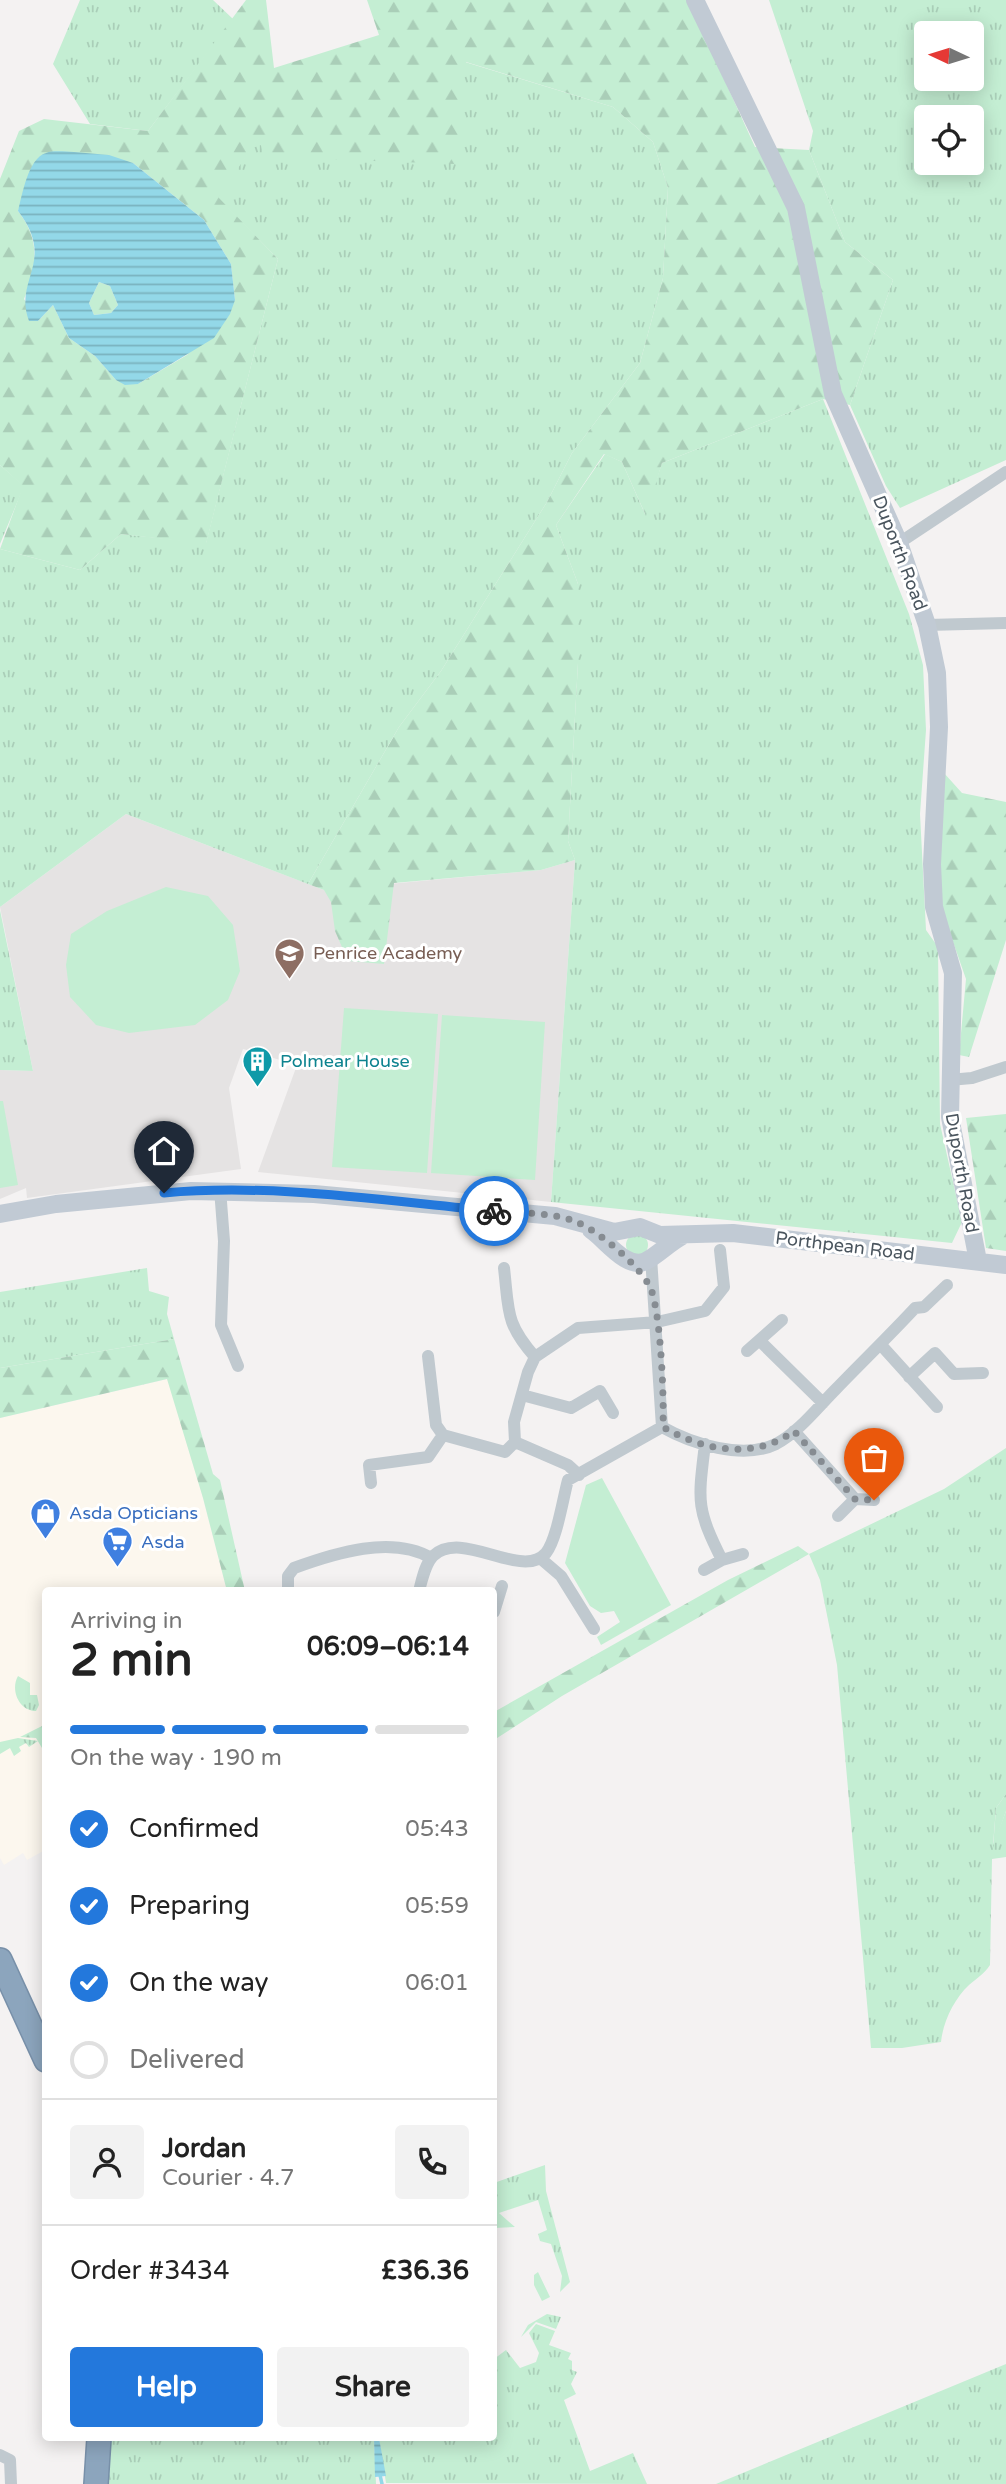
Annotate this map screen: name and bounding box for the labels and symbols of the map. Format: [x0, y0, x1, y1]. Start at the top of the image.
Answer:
north arrow [914, 21, 984, 91]
street label: Duporth Road [868, 492, 932, 614]
school or university icon: Penrice Academy [273, 936, 307, 980]
place label: Penrice Academy [313, 942, 463, 964]
building icon: Polmear House [240, 1044, 274, 1088]
place label: Polmear House [280, 1050, 410, 1072]
street label: Duporth Road [941, 1111, 983, 1235]
pin [134, 1121, 194, 1193]
courier [459, 1176, 529, 1246]
street label: Porthpean Road [774, 1227, 916, 1265]
pin [844, 1428, 904, 1500]
shop icon: Asda Opticians [29, 1496, 63, 1540]
place label: Asda Opticians [69, 1502, 198, 1524]
supermarket icon: Asda [101, 1525, 135, 1569]
place label: Asda [141, 1531, 185, 1553]

